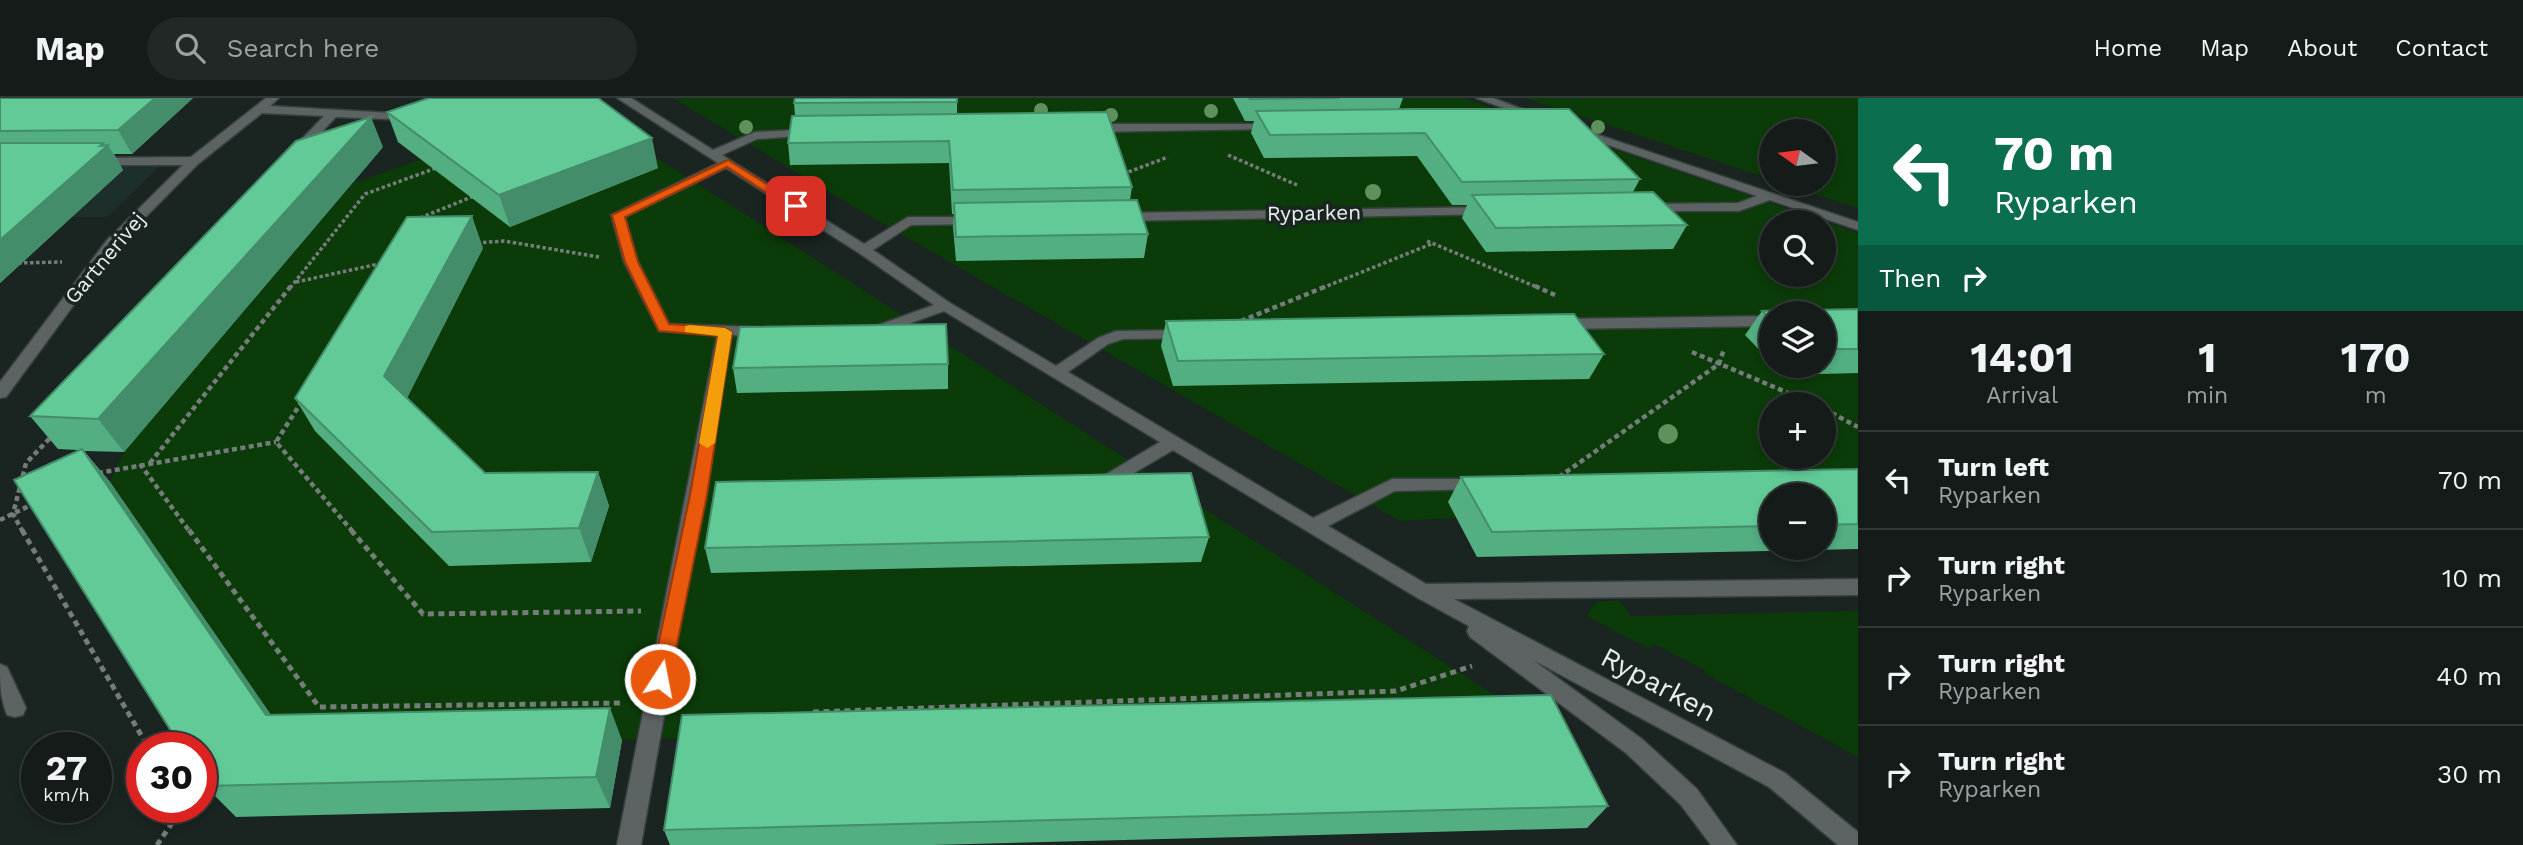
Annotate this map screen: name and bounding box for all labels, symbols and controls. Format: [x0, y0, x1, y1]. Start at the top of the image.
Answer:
search box [147, 17, 637, 80]
text: Map [35, 29, 105, 68]
icon: search [171, 29, 209, 67]
text: Search here [227, 33, 379, 63]
text: Home [2094, 34, 2162, 62]
text: Map [2200, 34, 2249, 62]
text: About [2287, 34, 2357, 62]
text: Contact [2395, 34, 2488, 62]
north arrow [1759, 119, 1836, 196]
map controls [1759, 119, 1836, 560]
text: 70 m [1994, 124, 2114, 182]
icon: left [1879, 126, 1970, 217]
pin [766, 176, 826, 236]
text: Ryparken [1994, 183, 2138, 221]
icon: arrive [777, 187, 815, 225]
street label: Ryparken [1267, 199, 1361, 226]
street label: Gartnerivej [59, 207, 150, 309]
button: search [1759, 210, 1836, 287]
icon: right [1955, 259, 1993, 297]
text: Then [1879, 263, 1941, 293]
button: layers [1759, 301, 1836, 378]
text: 14:01 [1971, 333, 2074, 382]
text: 1 [2198, 333, 2216, 382]
text: 170 [2341, 333, 2410, 382]
text: Arrival [1986, 382, 2058, 409]
text: min [2186, 382, 2228, 409]
text: m [2365, 382, 2387, 409]
button: + [1759, 392, 1836, 469]
text: Turn left [1938, 452, 2049, 482]
icon: left [1879, 461, 1917, 499]
text: 70 m [2438, 465, 2502, 495]
text: Ryparken [1938, 482, 2041, 509]
button: − [1759, 483, 1836, 560]
text: Turn right [1938, 550, 2065, 580]
icon: right [1879, 559, 1917, 597]
text: 10 m [2442, 563, 2502, 593]
text: Ryparken [1938, 580, 2041, 607]
street label: Ryparken [1595, 640, 1722, 729]
position arrow [623, 642, 697, 716]
text: Turn right [1938, 648, 2065, 678]
icon: right [1879, 657, 1917, 695]
text: 40 m [2436, 661, 2502, 691]
text: Ryparken [1938, 678, 2041, 705]
speed limit sign: 30 [126, 732, 217, 823]
text: Turn right [1938, 746, 2065, 776]
text: 27 [46, 747, 87, 789]
icon: right [1879, 755, 1917, 793]
text: 30 m [2437, 759, 2502, 789]
text: Ryparken [1938, 776, 2041, 803]
text: km/h [43, 784, 90, 805]

